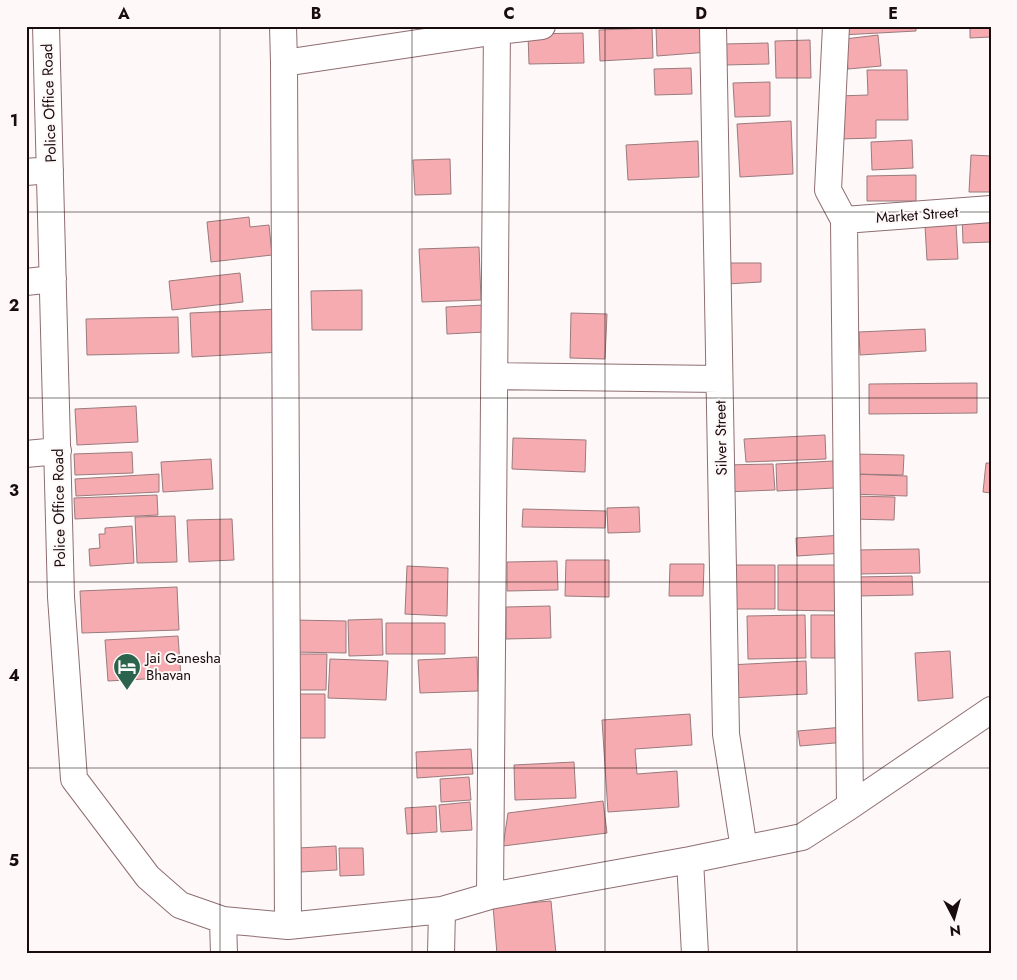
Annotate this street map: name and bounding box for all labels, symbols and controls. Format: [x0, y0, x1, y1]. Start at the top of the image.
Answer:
text: A [117, 2, 130, 25]
text: B [311, 2, 321, 25]
text: C [503, 2, 515, 25]
text: D [695, 2, 707, 25]
text: E [888, 2, 898, 25]
street label: Police Office Road [36, 43, 62, 163]
text: 1 [10, 109, 18, 132]
street label: Market Street [875, 201, 959, 229]
text: 2 [9, 294, 19, 317]
street label: Silver Street [709, 400, 733, 476]
street label: Police Office Road [47, 448, 71, 568]
text: 3 [9, 479, 19, 502]
place label: Jai Ganesha Bhavan [144, 647, 221, 686]
hotel icon: Jai Ganesha Bhavan [112, 652, 142, 691]
text: 4 [8, 664, 20, 687]
text: 5 [9, 849, 19, 872]
north arrow [930, 892, 980, 942]
text: N [949, 920, 962, 941]

